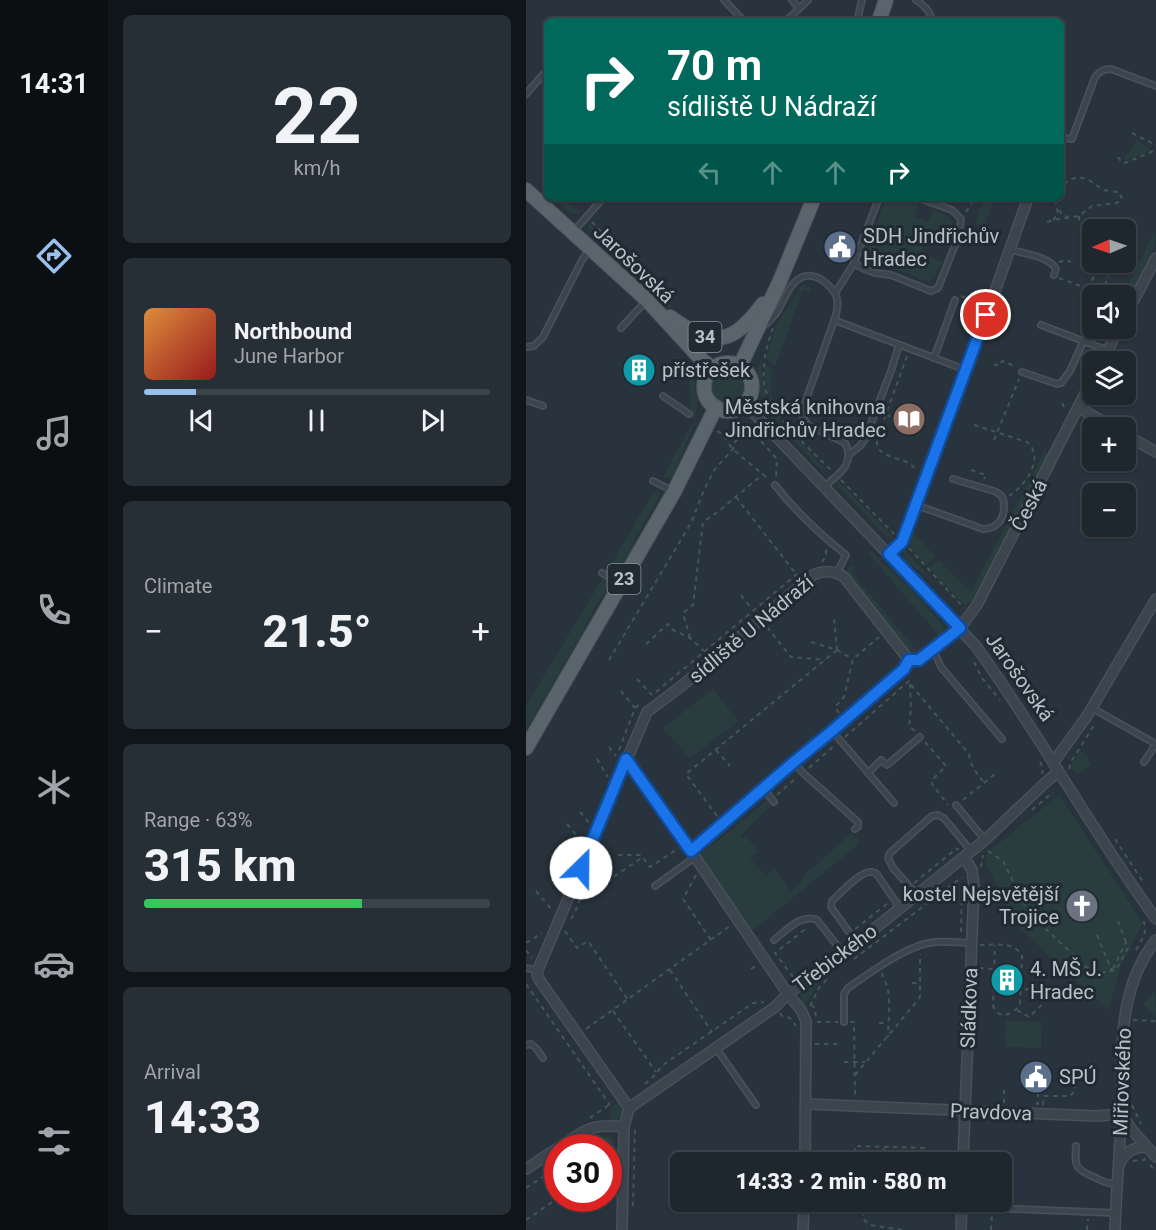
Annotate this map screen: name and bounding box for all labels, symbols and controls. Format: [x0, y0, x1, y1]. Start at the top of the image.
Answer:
text: 70 m [667, 41, 762, 90]
icon: right [568, 42, 646, 120]
text: 14:31 [19, 68, 89, 100]
text: 22 [272, 71, 362, 162]
text: sídliště U Nádraží [667, 91, 877, 123]
text: km/h [294, 156, 340, 180]
icon: left [693, 156, 726, 189]
icon: ahead [756, 156, 789, 189]
icon: ahead [819, 156, 852, 189]
icon: right [882, 156, 915, 189]
north arrow [1082, 219, 1136, 273]
map controls [1082, 219, 1136, 537]
street label: Jarošovská [589, 220, 679, 308]
place label: SDH Jindřichův Hradec [863, 224, 1000, 271]
public building icon: SDH Jindřichův Hradec [822, 229, 858, 265]
icon: directions [33, 235, 75, 277]
button: sound [1082, 285, 1136, 339]
pin [960, 289, 1011, 340]
icon: arrive [969, 298, 1002, 331]
text: Northbound [234, 319, 352, 344]
road number: 34 [688, 322, 721, 352]
text: June Harbor [234, 344, 344, 368]
button: layers [1082, 351, 1136, 405]
building icon: přístřešek [621, 352, 657, 388]
place label: přístřešek [662, 358, 751, 382]
place label: Městská knihovna Jindřichův Hradec [725, 395, 886, 442]
library icon: Městská knihovna Jindřichův Hradec [891, 401, 927, 437]
icon: previous [185, 404, 218, 437]
icon: pause [300, 404, 333, 437]
icon: next [416, 404, 449, 437]
icon: music [33, 412, 75, 454]
button: + [1082, 417, 1136, 471]
street label: Česká [1006, 475, 1052, 535]
button: − [1082, 483, 1136, 537]
road number: 23 [608, 564, 640, 594]
street label: sídliště U Nádraží [684, 569, 819, 688]
text: Climate [144, 574, 212, 598]
icon: phone [33, 589, 75, 631]
text: 21.5° [263, 605, 372, 658]
text: − [144, 612, 163, 651]
text: + [471, 612, 490, 651]
street label: Jarošovská [981, 628, 1059, 726]
icon: climate [33, 766, 75, 808]
text: Range · 63% [144, 808, 252, 832]
position arrow [549, 836, 613, 900]
text: 315 km [144, 839, 296, 892]
place label: kostel Nejsvětější Trojice [903, 882, 1060, 929]
church icon: kostel Nejsvětější Trojice [1064, 888, 1100, 924]
street label: Třebického [788, 919, 882, 997]
icon: car [33, 943, 75, 985]
place label: 4. MŠ J. Hradec [1030, 957, 1102, 1004]
building icon: 4. MŠ J. Hradec [989, 962, 1025, 998]
street label: Sládkova [956, 967, 982, 1049]
street label: Miřiovského [1108, 1028, 1136, 1136]
public building icon: SPÚ [1018, 1059, 1054, 1095]
text: Arrival [144, 1060, 201, 1084]
place label: SPÚ [1059, 1065, 1096, 1089]
text: 14:33 [144, 1091, 261, 1144]
street label: Pravdova [949, 1099, 1033, 1125]
icon: filters [33, 1120, 75, 1162]
speed limit sign: 30 [544, 1134, 622, 1212]
text: 14:33 · 2 min · 580 m [736, 1169, 946, 1194]

